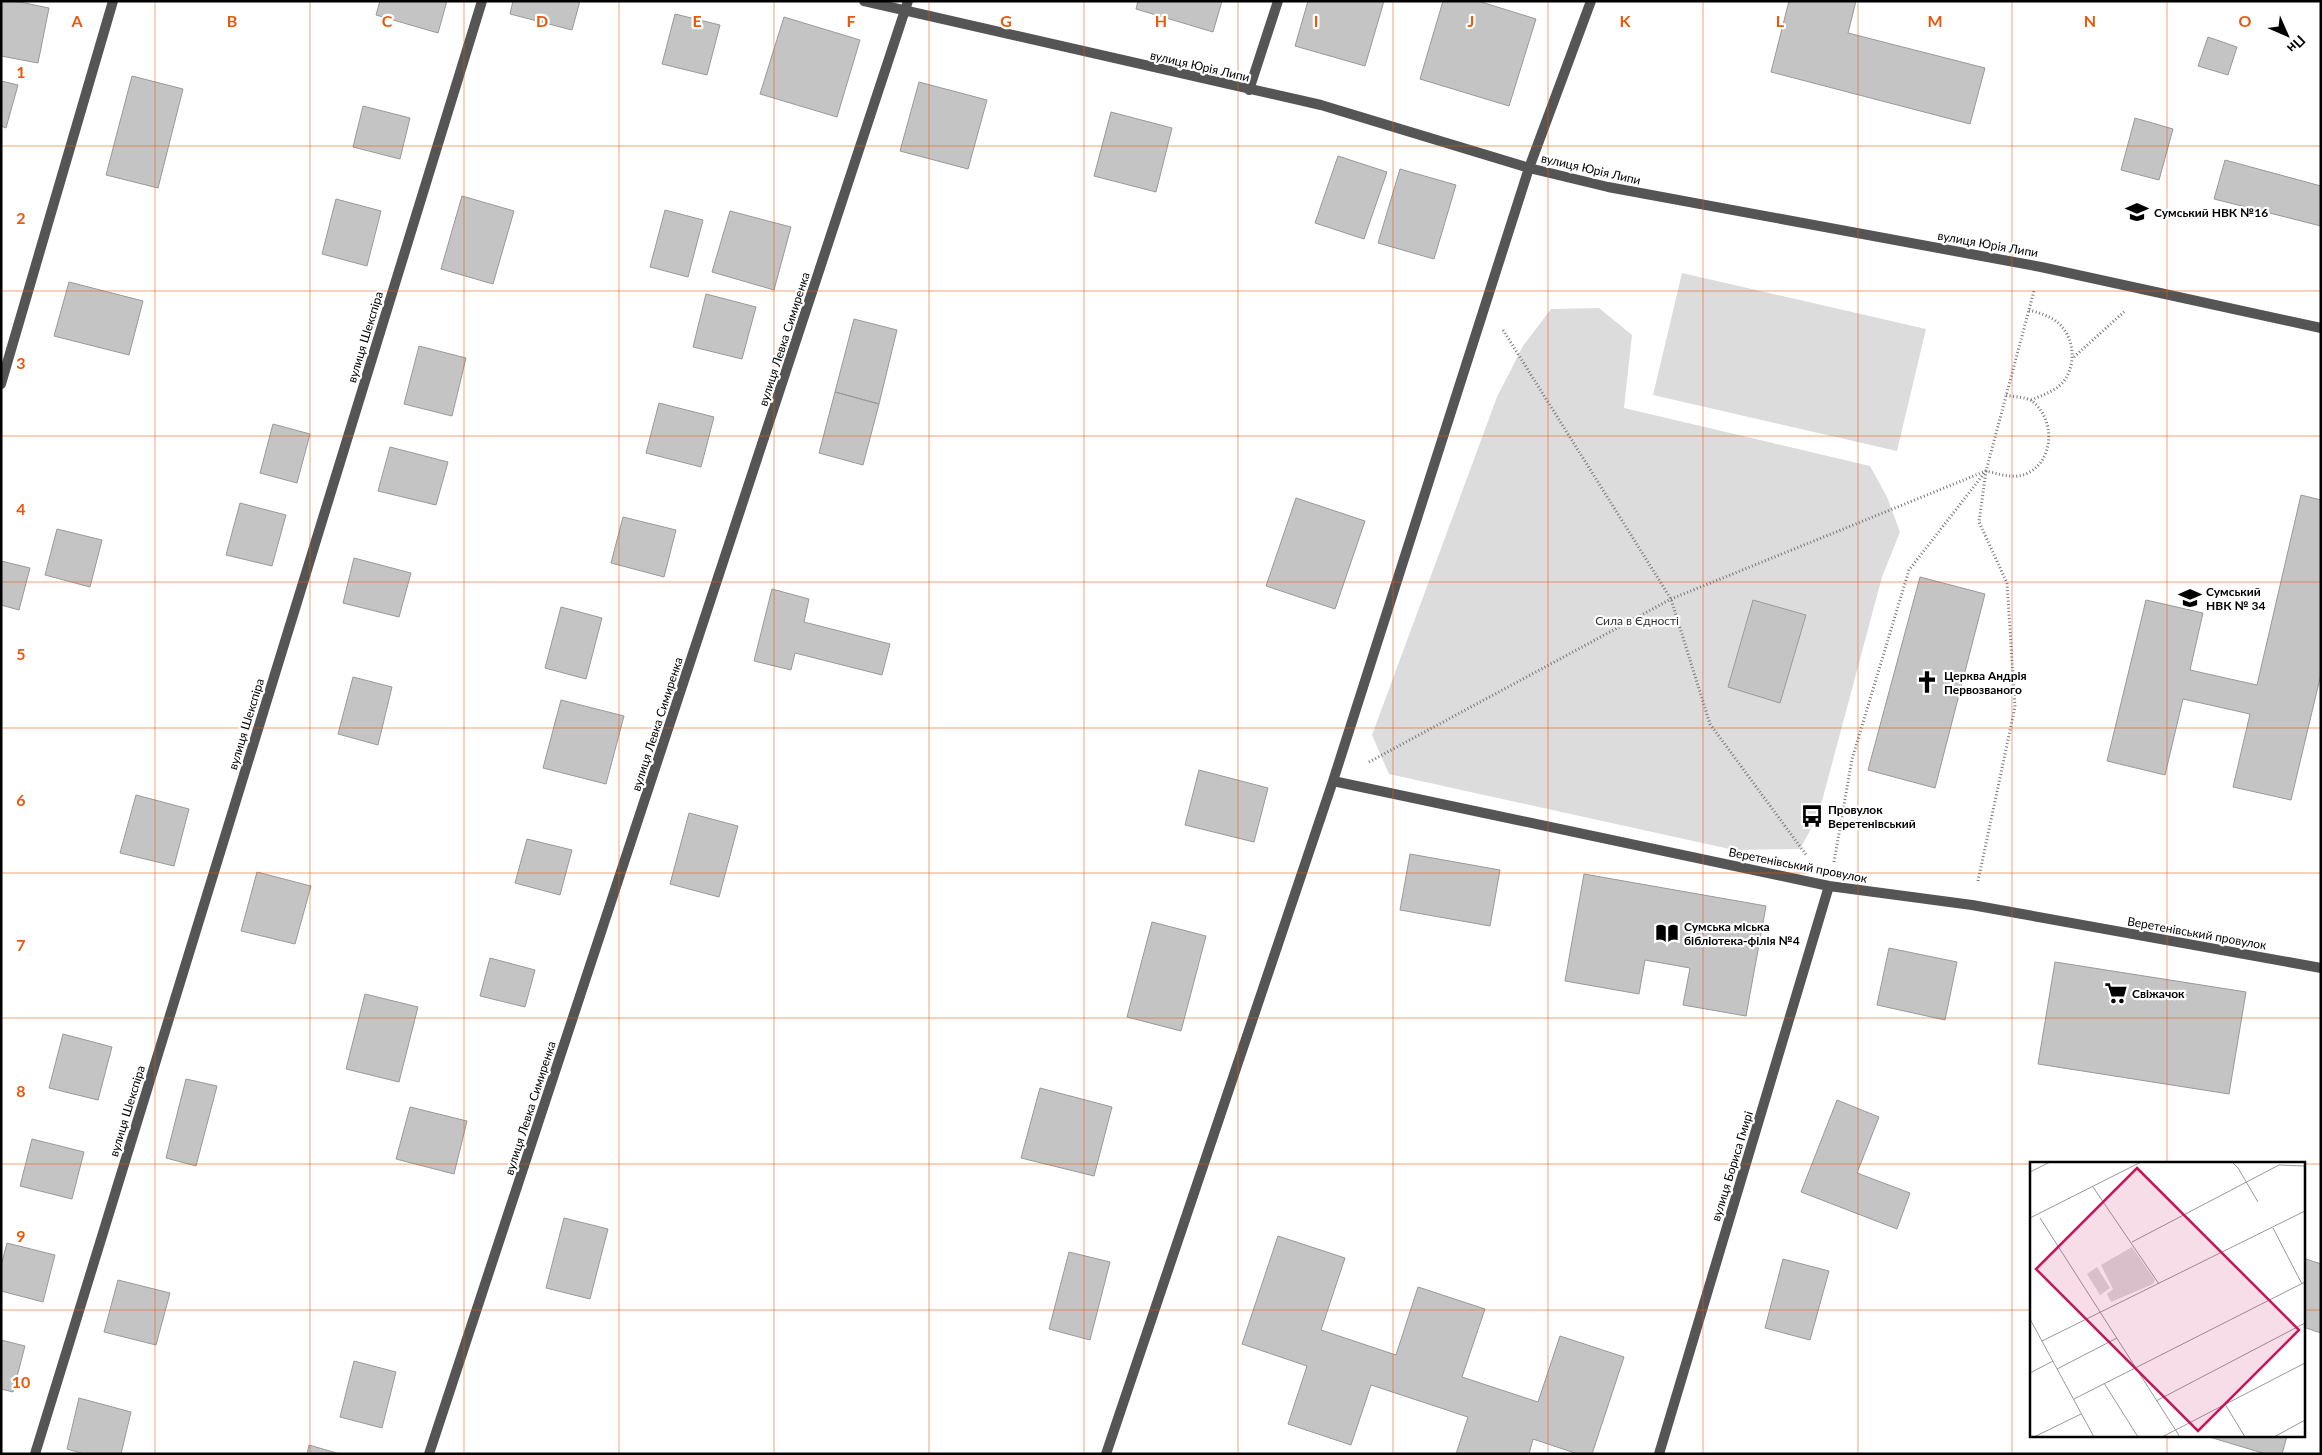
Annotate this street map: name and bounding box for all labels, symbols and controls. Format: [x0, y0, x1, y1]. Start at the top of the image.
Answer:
north arrow [2262, 10, 2312, 60]
text: A [70, 11, 83, 30]
text: B [227, 11, 237, 30]
text: C [382, 11, 393, 30]
text: D [536, 11, 548, 30]
text: E [692, 11, 702, 30]
text: F [846, 11, 856, 30]
text: G [1000, 11, 1012, 30]
text: H [1155, 11, 1167, 30]
text: I [1314, 11, 1318, 30]
text: J [1468, 11, 1474, 30]
text: K [1620, 11, 1632, 30]
text: L [1776, 11, 1785, 30]
text: M [1927, 11, 1943, 30]
text: N [2084, 11, 2096, 30]
text: O [2239, 11, 2252, 30]
text: Пн [2284, 32, 2309, 57]
street label: вулиця Юрія Липи [1149, 47, 1251, 85]
text: 1 [16, 62, 26, 81]
street label: вулиця Юрія Липи [1540, 150, 1642, 188]
school or university icon: Сумський НВК №16 [2124, 199, 2150, 225]
place label: Сумський НВК №16 [2154, 205, 2268, 220]
text: 2 [16, 208, 26, 227]
street label: вулиця Юрія Липи [1937, 228, 2040, 260]
street label: вулиця Левка Симиренка [755, 270, 813, 408]
street label: вулиця Шекспіра [344, 289, 386, 384]
text: 3 [16, 353, 26, 372]
text: 4 [16, 499, 26, 518]
place label: Сумський НВК № 34 [2206, 584, 2265, 613]
school or university icon: Сумський НВК № 34 [2177, 585, 2203, 611]
park label: Сила в Єдності [1595, 613, 1679, 628]
text: 5 [16, 644, 26, 663]
street label: вулиця Левка Симиренка [628, 655, 686, 793]
place label: Церква Андрія Первозваного [1944, 668, 2027, 697]
church icon: Церква Андрія Первозваного [1914, 669, 1940, 695]
street label: вулиця Шекспіра [225, 676, 267, 771]
text: 6 [16, 790, 26, 809]
place label: Провулок Веретенівський [1828, 802, 1916, 831]
bus stop icon: Провулок Веретенівський [1799, 803, 1825, 829]
street label: Веретенівський провулок [1727, 844, 1869, 886]
street label: Веретенівський провулок [2126, 913, 2269, 953]
place label: Сумська міська бібліотека-філія №4 [1684, 919, 1800, 948]
library icon: Сумська міська бібліотека-філія №4 [1654, 920, 1680, 946]
text: 7 [16, 935, 26, 954]
supermarket icon: Свіжачок [2103, 980, 2129, 1006]
place label: Свіжачок [2132, 986, 2185, 1001]
street label: вулиця Левка Симиренка [501, 1039, 559, 1177]
street label: вулиця Шекспіра [106, 1063, 148, 1158]
text: 8 [16, 1081, 26, 1100]
street label: вулиця Бориса Гмирі [1708, 1109, 1756, 1223]
inset map [2030, 1162, 2304, 1438]
text: 9 [16, 1226, 26, 1245]
text: 10 [12, 1372, 30, 1391]

